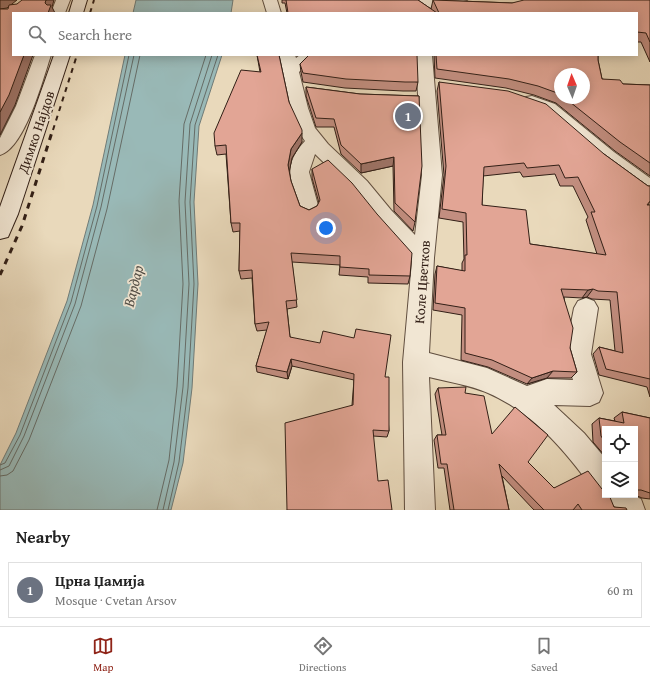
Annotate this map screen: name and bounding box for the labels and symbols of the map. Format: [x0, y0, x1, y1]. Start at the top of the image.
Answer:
north arrow [554, 68, 590, 104]
street label: Димко Најдов [12, 88, 60, 177]
pin: 1 [395, 101, 421, 131]
your location [316, 218, 336, 238]
street label: Коле Цветков [409, 239, 435, 324]
water label: Вардар [117, 263, 148, 310]

